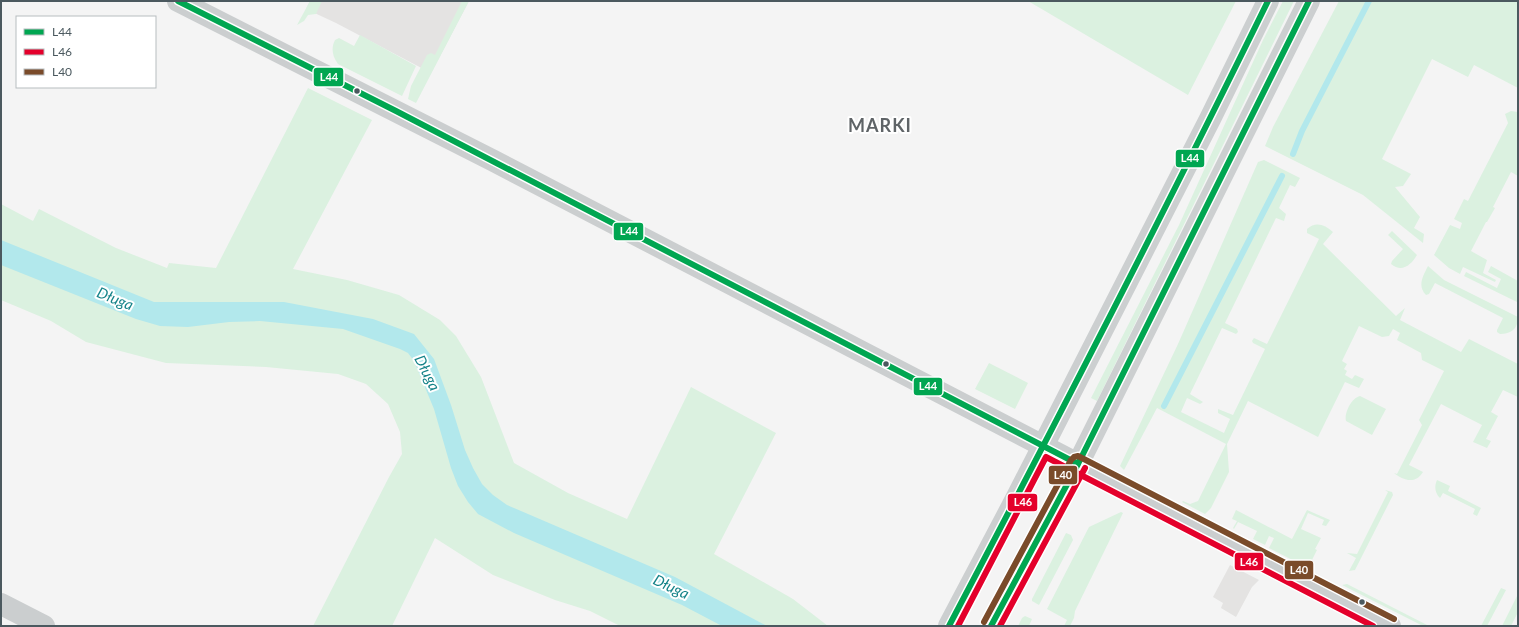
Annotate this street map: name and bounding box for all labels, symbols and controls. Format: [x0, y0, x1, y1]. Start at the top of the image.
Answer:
legend [16, 16, 156, 88]
text: L44 [52, 24, 72, 39]
text: L46 [52, 44, 72, 59]
text: L40 [52, 64, 72, 79]
line badge: L44 [313, 67, 344, 87]
text: L44 [320, 70, 339, 83]
unlabelled marker [352, 86, 362, 96]
district label: MARKI [848, 114, 912, 136]
line badge: L44 [1175, 149, 1205, 168]
text: L44 [1181, 151, 1200, 164]
line badge: L44 [613, 222, 644, 241]
text: L44 [620, 224, 639, 237]
water label: Długa [95, 283, 136, 314]
water label: Długa [411, 352, 445, 394]
unlabelled marker [881, 359, 891, 369]
line badge: L44 [913, 377, 943, 396]
text: L44 [919, 379, 938, 392]
line badge: L40 [1048, 465, 1078, 485]
text: L40 [1054, 468, 1073, 481]
line badge: L46 [1007, 493, 1038, 512]
text: L46 [1014, 495, 1033, 508]
line badge: L46 [1234, 552, 1264, 571]
text: L46 [1240, 555, 1259, 568]
line badge: L40 [1284, 560, 1314, 580]
text: L40 [1290, 563, 1309, 576]
water label: Długa [651, 570, 692, 602]
unlabelled marker [1357, 597, 1367, 607]

